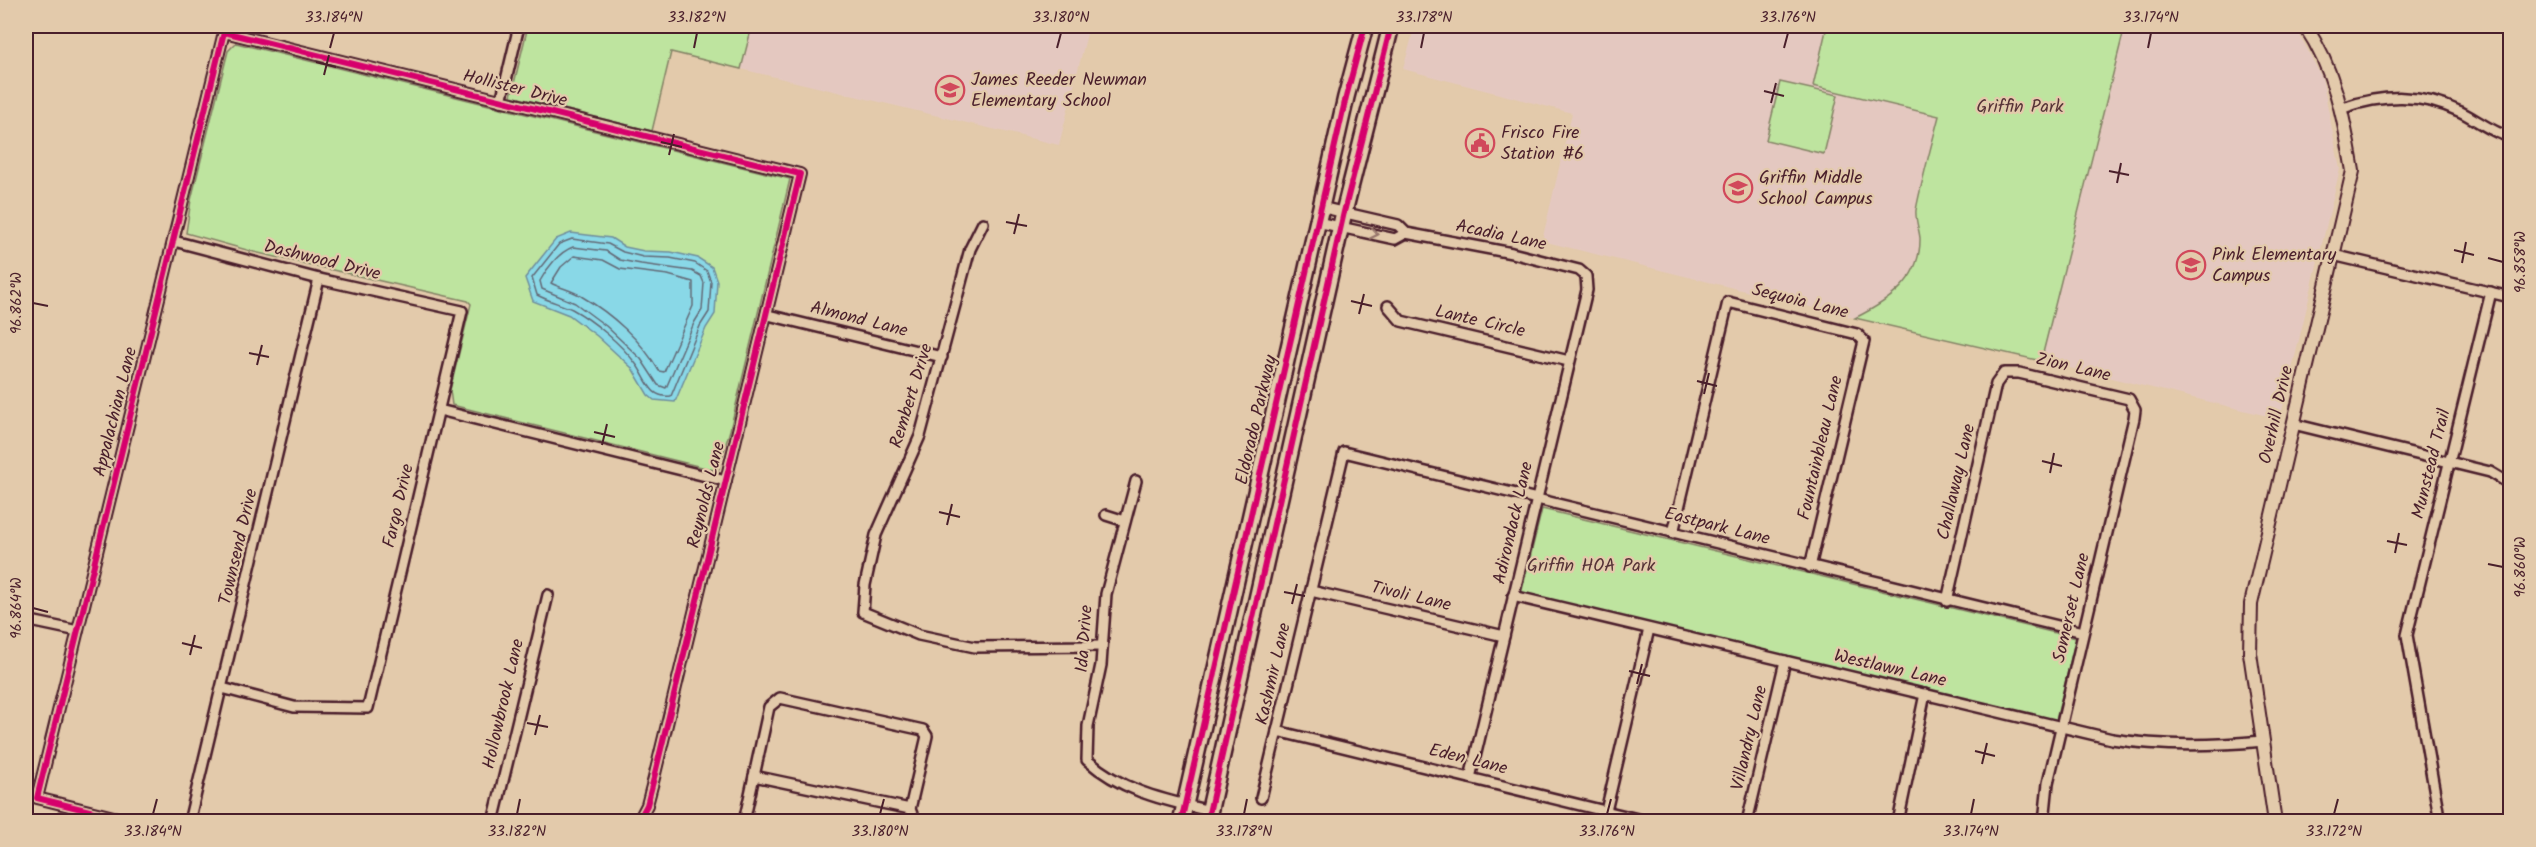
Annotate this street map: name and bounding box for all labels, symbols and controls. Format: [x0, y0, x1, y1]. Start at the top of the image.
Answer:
text: 33.184°N [305, 6, 363, 30]
text: 33.182°N [668, 6, 726, 30]
text: 33.180°N [1032, 6, 1090, 30]
text: 33.178°N [1396, 6, 1452, 30]
text: 33.176°N [1760, 6, 1816, 30]
text: 33.174°N [2123, 6, 2179, 30]
street label: Hollister Drive [460, 62, 570, 116]
place label: James Reeder Newman Elementary School [971, 66, 1147, 116]
school or university icon: James Reeder Newman Elementary School [934, 74, 966, 106]
park label: Griffin Park [1977, 93, 2064, 122]
place label: Frisco Fire Station #6 [1501, 119, 1584, 169]
public building icon: Frisco Fire Station #6 [1464, 127, 1496, 159]
place label: Griffin Middle School Campus [1759, 164, 1873, 214]
school or university icon: Griffin Middle School Campus [1722, 172, 1754, 204]
street label: Acadia Lane [1453, 212, 1549, 260]
one-way arrow [1369, 227, 1379, 240]
text: 96.858°W [2509, 231, 2533, 293]
street label: Dashwood Drive [260, 232, 384, 290]
place label: Pink Elementary Campus [2212, 241, 2337, 291]
school or university icon: Pink Elementary Campus [2175, 249, 2207, 281]
text: 96.862°W [5, 272, 29, 334]
street label: Sequoia Lane [1749, 276, 1851, 328]
street label: Almond Lane [807, 294, 911, 346]
street label: Lante Circle [1432, 298, 1528, 346]
street label: Rembert Drive [882, 340, 942, 452]
street label: Appalachian Lane [86, 344, 146, 480]
street label: Zion Lane [2033, 345, 2113, 391]
street label: Eldorado Parkway [1228, 352, 1286, 488]
street label: Overhill Drive [2252, 363, 2302, 467]
street label: Fountainbleau Lane [1790, 373, 1852, 523]
street label: Munstead Trail [2404, 405, 2460, 522]
street label: Challaway Lane [1930, 421, 1984, 543]
street label: Reynolds Lane [680, 439, 734, 551]
street label: Adirondack Lane [1486, 459, 1542, 587]
street label: Fargo Drive [375, 461, 423, 551]
street label: Townsend Drive [212, 486, 266, 608]
street label: Eastpark Lane [1661, 500, 1773, 554]
text: 96.860°W [2509, 536, 2533, 597]
street label: Somerset Lane [2045, 550, 2099, 666]
park label: Griffin HOA Park [1527, 552, 1656, 581]
street label: Tivoli Lane [1368, 574, 1454, 620]
text: 96.864°W [5, 577, 29, 639]
street label: Ida Drive [1068, 604, 1102, 674]
street label: Kashmir Lane [1248, 620, 1300, 728]
street label: Hollowbrook Lane [475, 636, 533, 772]
street label: Westlawn Lane [1831, 642, 1949, 696]
street label: Villandry Lane [1724, 682, 1776, 794]
street label: Eden Lane [1425, 736, 1511, 784]
text: 33.184°N [124, 820, 182, 844]
text: 33.182°N [488, 820, 546, 844]
text: 33.180°N [851, 820, 909, 844]
text: 33.178°N [1216, 820, 1272, 844]
text: 33.176°N [1579, 820, 1635, 844]
text: 33.174°N [1943, 820, 1999, 844]
text: 33.172°N [2306, 820, 2362, 844]

